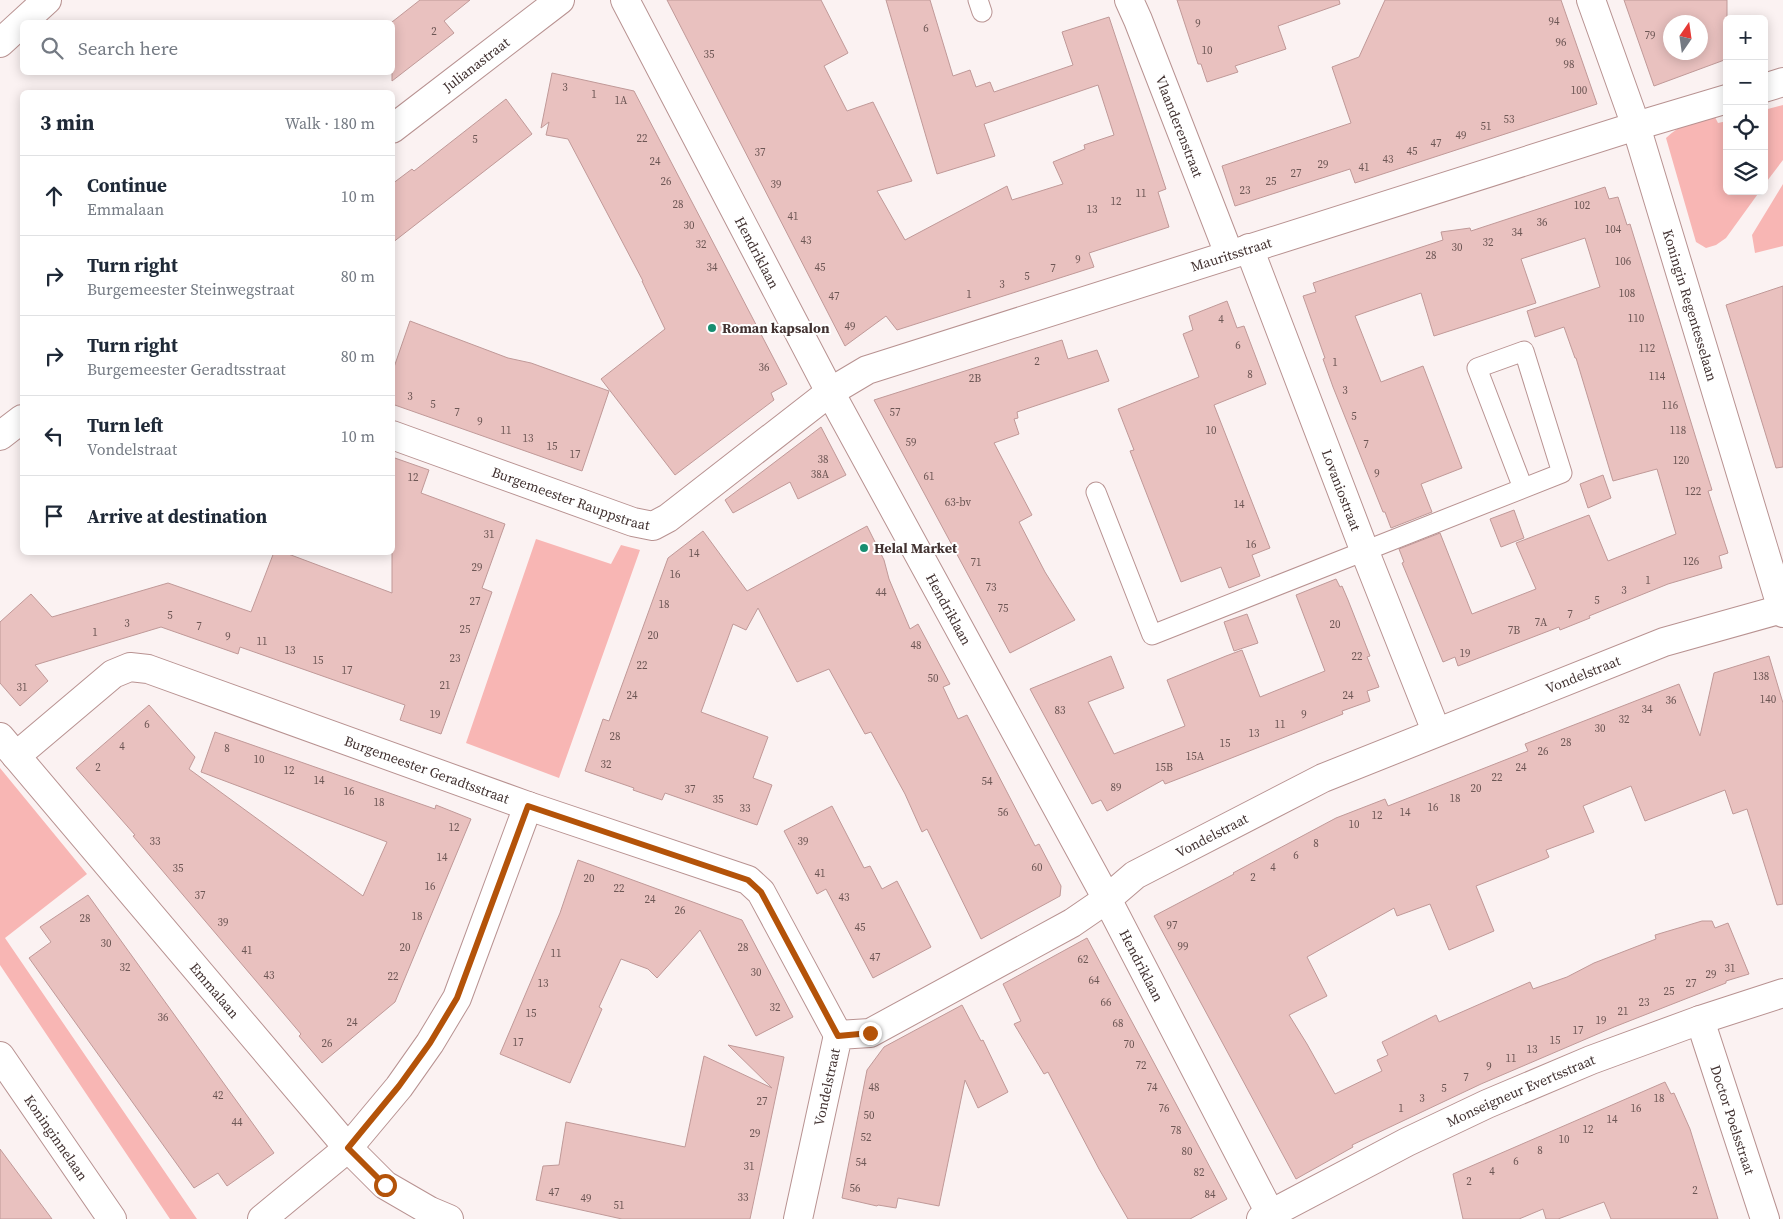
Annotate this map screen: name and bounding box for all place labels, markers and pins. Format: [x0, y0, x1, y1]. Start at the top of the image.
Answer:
place label: Roman kapsalon [722, 318, 830, 338]
marker: Roman kapsalon [706, 322, 718, 334]
place label: Helal Market [874, 538, 958, 558]
marker: Helal Market [858, 542, 870, 554]

